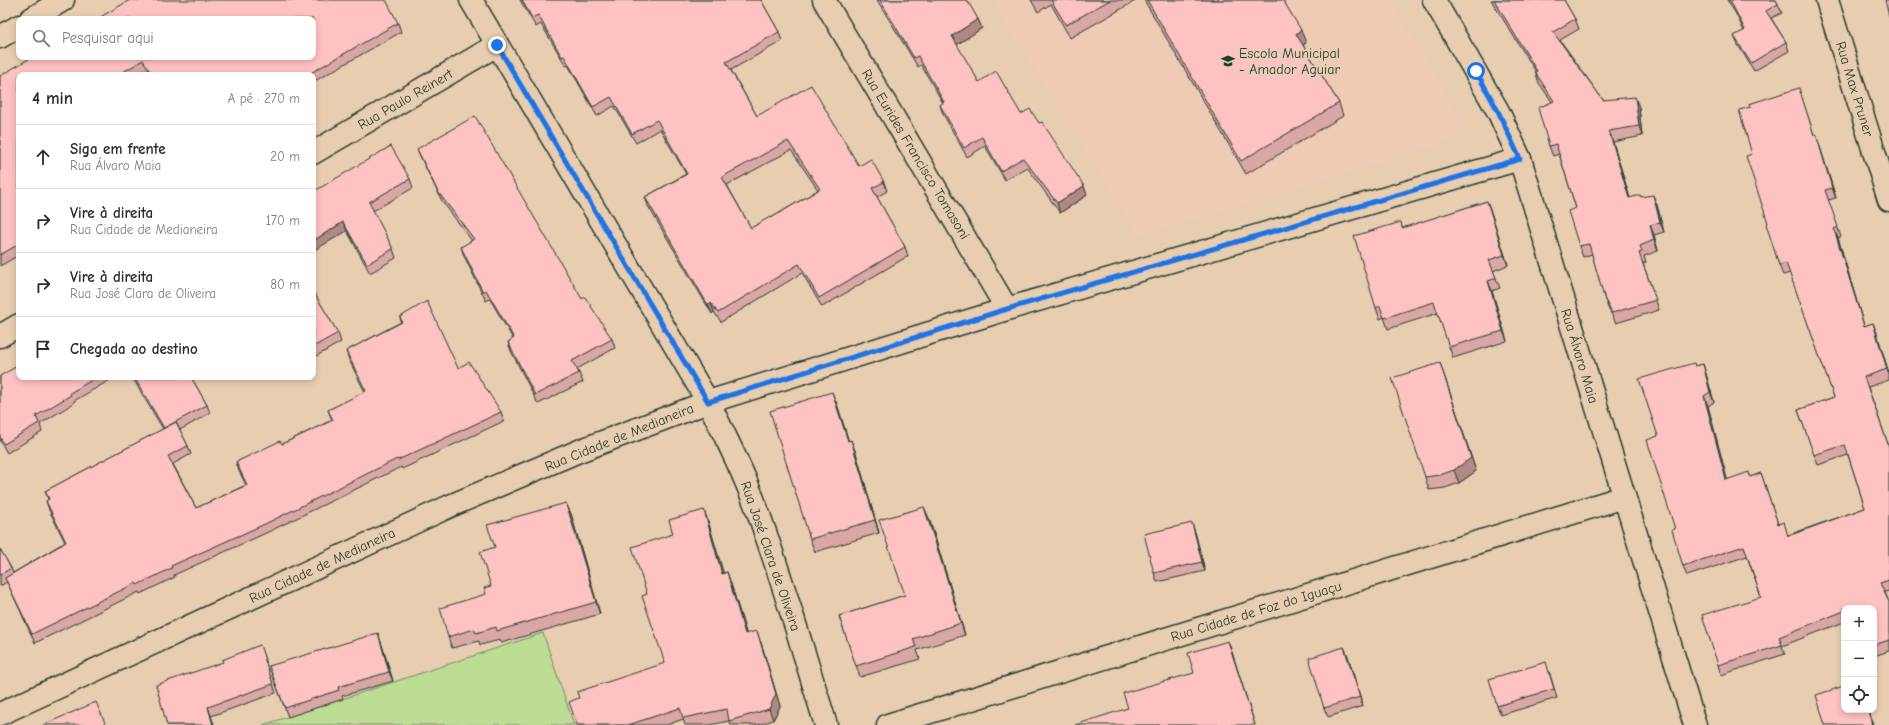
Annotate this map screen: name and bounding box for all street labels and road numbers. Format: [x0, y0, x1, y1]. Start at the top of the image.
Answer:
street label: Rua Max Pruner [1832, 40, 1877, 139]
street label: Rua Paulo Reinert [355, 65, 457, 134]
street label: Rua Eurides Francisco Tomasoni [858, 66, 973, 243]
street label: Rua Álvaro Maia [1557, 307, 1602, 406]
street label: Rua Cidade de Medianeira [542, 400, 696, 475]
street label: Rua José Clara de Oliveira [737, 479, 804, 633]
street label: Rua Cidade de Medianeira [247, 524, 398, 607]
street label: Rua Cidade de Foz do Iguaçu [1169, 577, 1344, 646]

